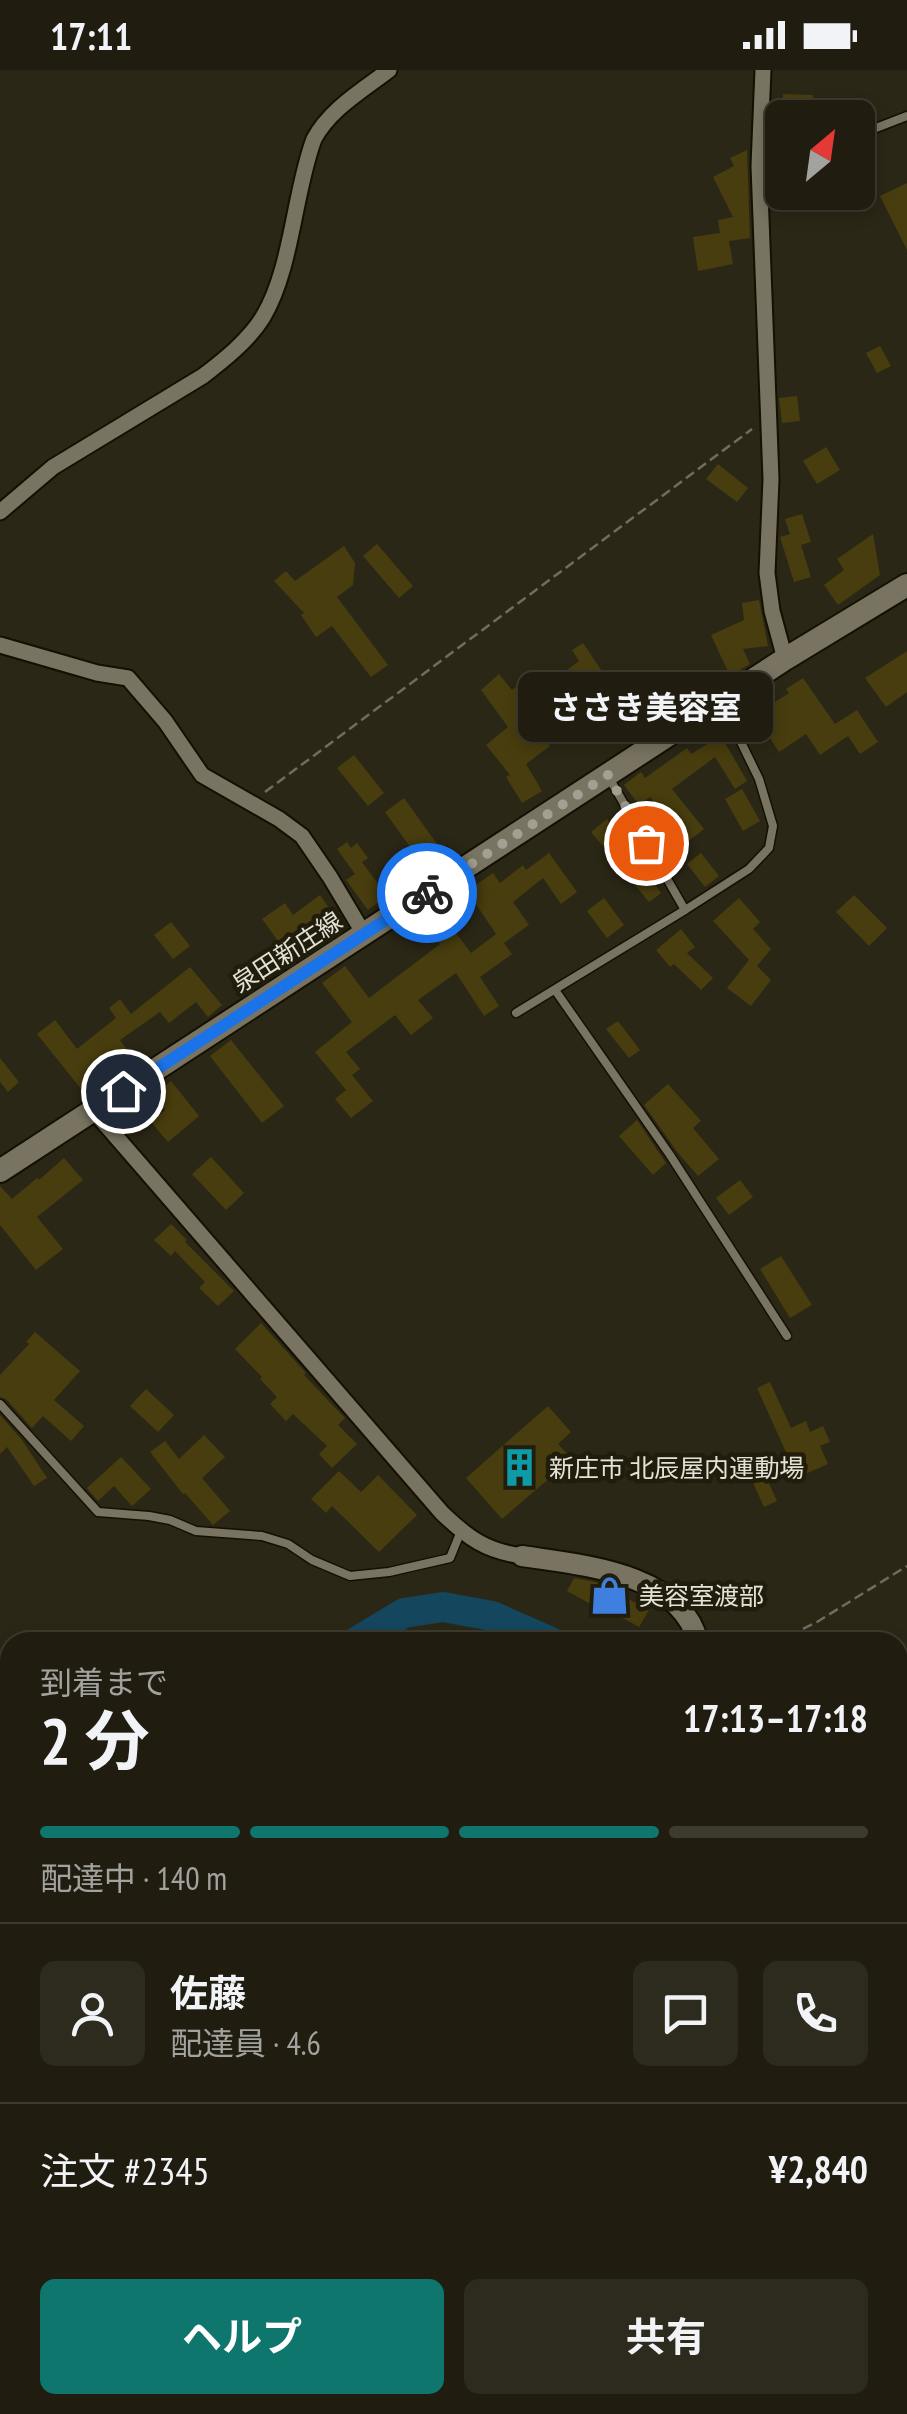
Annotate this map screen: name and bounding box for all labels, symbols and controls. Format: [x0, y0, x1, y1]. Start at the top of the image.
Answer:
text: 17:11 [50, 11, 132, 60]
north arrow [765, 100, 875, 210]
map controls [765, 100, 875, 210]
callout: ささき美容室 [518, 673, 774, 743]
text: ささき美容室 [549, 686, 742, 728]
pin [604, 801, 689, 886]
icon: bag [619, 816, 674, 871]
courier [377, 843, 477, 943]
icon: bike [400, 866, 455, 921]
street label: 泉田新庄線 [226, 905, 348, 999]
pin [81, 1049, 166, 1134]
icon: home [96, 1064, 151, 1119]
building icon: 新庄市 北辰屋内運動場 [498, 1447, 540, 1489]
place label: 新庄市 北辰屋内運動場 [549, 1452, 804, 1484]
shop icon: 美容室渡部 [588, 1575, 630, 1617]
place label: 美容室渡部 [639, 1580, 764, 1612]
text: 到着まで [40, 1661, 168, 1703]
text: 17:13–17:18 [683, 1693, 868, 1742]
text: 2 分 [40, 1698, 149, 1782]
text: 配達中 · 140 m [40, 1857, 227, 1899]
button: person [40, 1961, 145, 2066]
button: chat [633, 1961, 738, 2066]
button: phone [763, 1961, 868, 2066]
text: 佐藤 [170, 1968, 246, 2017]
text: 配達員 · 4.6 [170, 2022, 321, 2064]
text: ¥2,840 [769, 2144, 868, 2193]
text: 注文 #2345 [40, 2146, 210, 2195]
button: ヘルプ [40, 2279, 444, 2394]
button: 共有 [464, 2279, 868, 2394]

